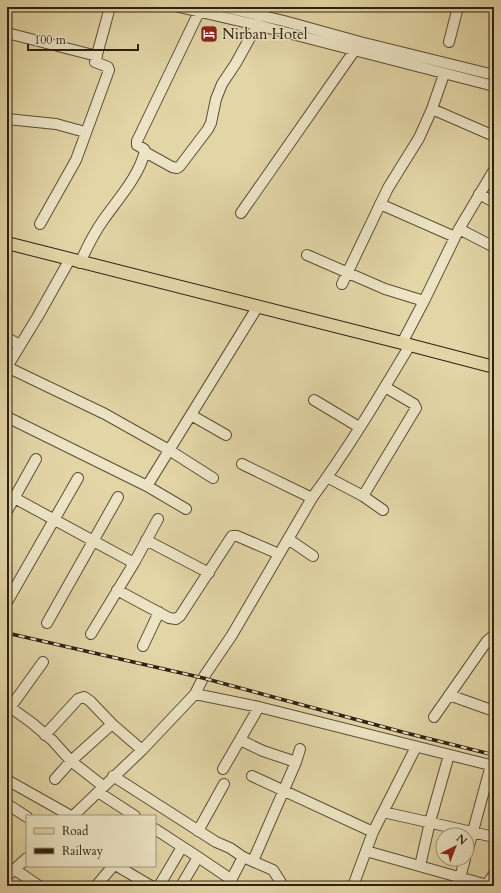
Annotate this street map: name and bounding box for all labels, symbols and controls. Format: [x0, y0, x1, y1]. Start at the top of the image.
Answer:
hotel icon: Nirban Hotel [199, 24, 219, 44]
place label: Nirban Hotel [222, 24, 308, 44]
scale bar [28, 26, 138, 52]
text: 100 m [34, 32, 67, 48]
legend [26, 815, 156, 867]
text: Road [62, 823, 89, 839]
north arrow [435, 827, 475, 867]
text: N [453, 831, 470, 849]
text: Railway [62, 843, 104, 859]

